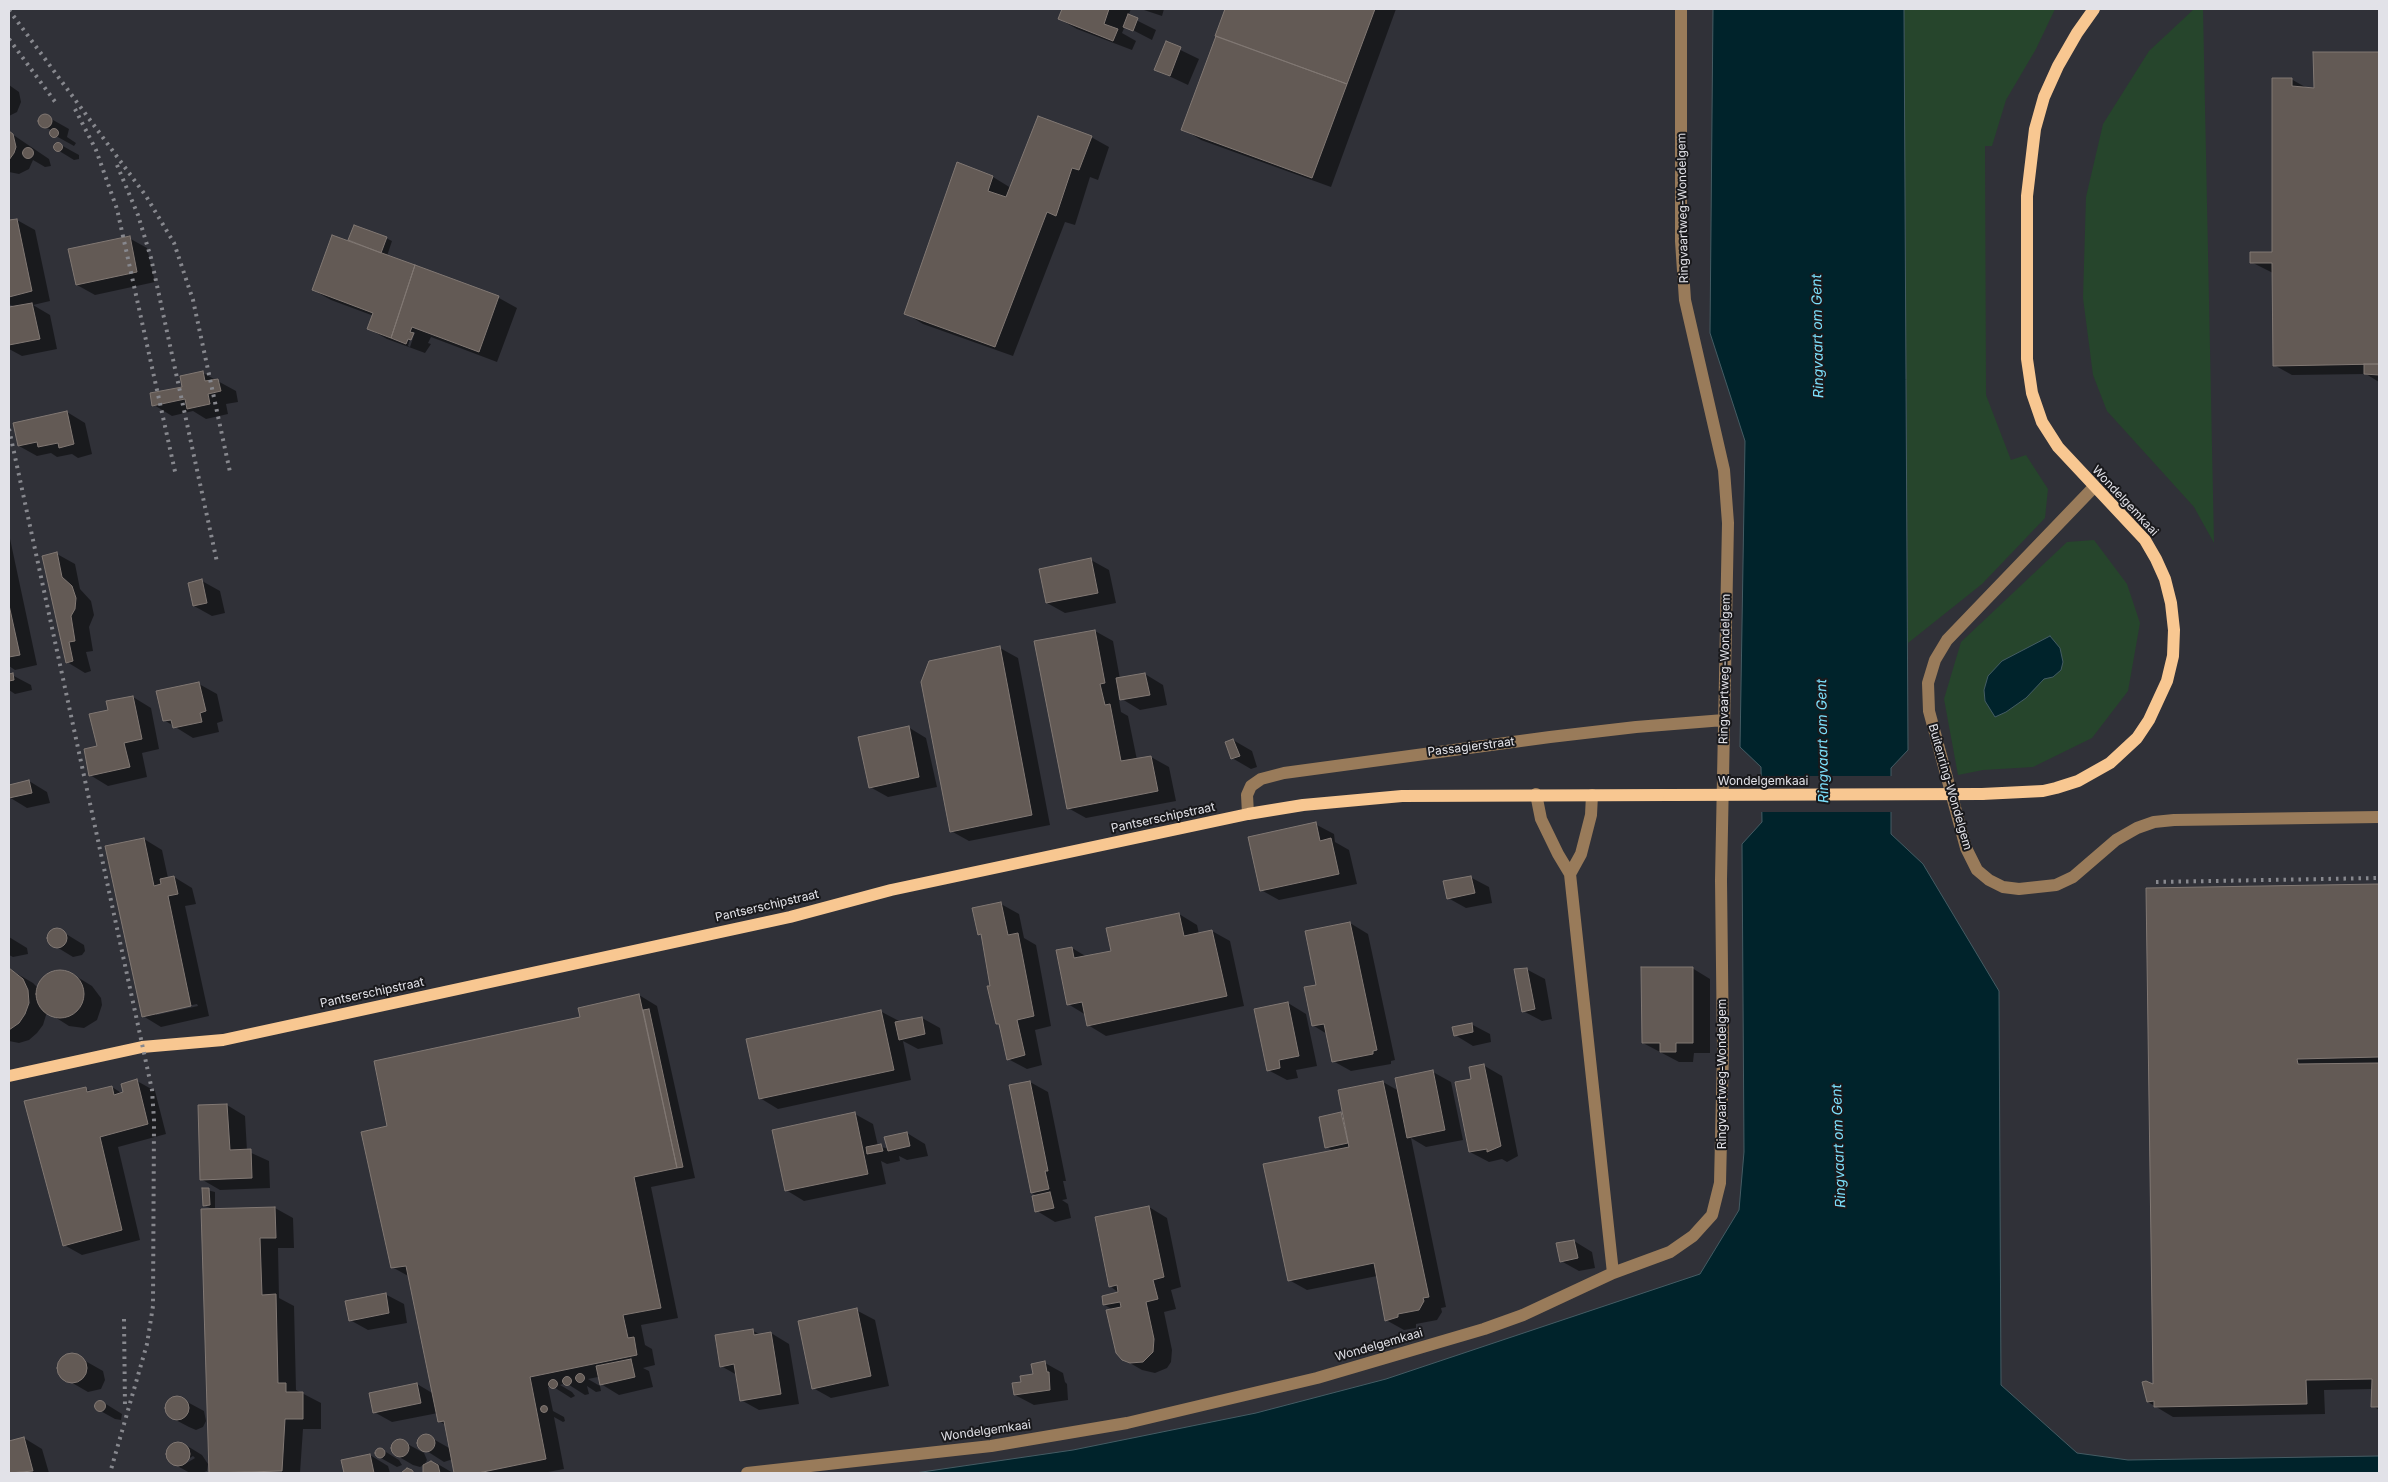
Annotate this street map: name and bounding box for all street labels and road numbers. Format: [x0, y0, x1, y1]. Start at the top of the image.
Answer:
street label: Ringvaartweg-Wondelgem [1674, 133, 1692, 283]
street label: Wondelgemkaai [2089, 463, 2161, 539]
street label: Ringvaartweg-Wondelgem [1716, 594, 1734, 744]
street label: Buitenring-Wondelgem [1925, 722, 1975, 852]
street label: Passagierstraat [1427, 735, 1515, 759]
street label: Wondelgemkaai [1718, 774, 1808, 788]
street label: Pantserschipstraat [1110, 800, 1216, 836]
street label: Pantserschipstraat [714, 887, 820, 925]
street label: Pantserschipstraat [319, 975, 425, 1011]
street label: Ringvaartweg-Wondelgem [1715, 999, 1729, 1149]
street label: Wondelgemkaai [1333, 1326, 1425, 1364]
street label: Wondelgemkaai [940, 1418, 1032, 1444]

